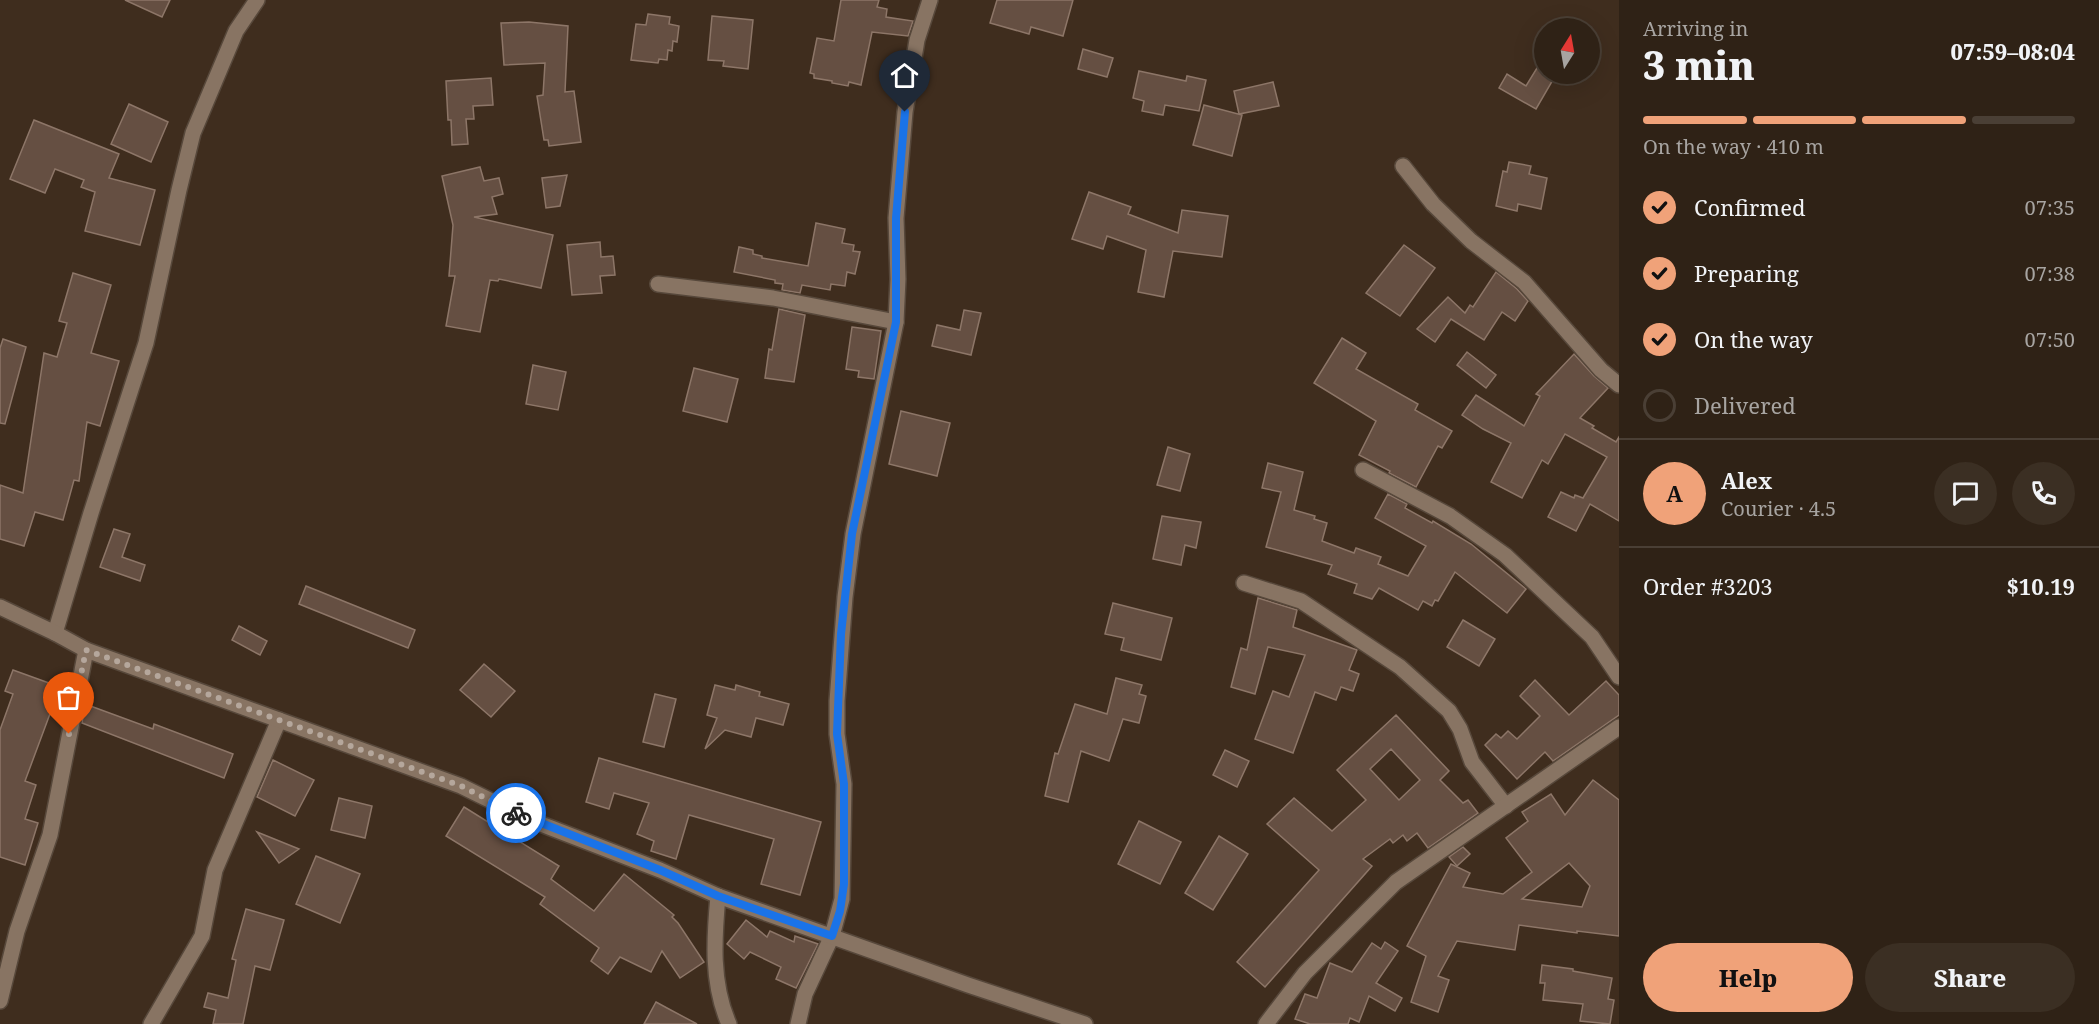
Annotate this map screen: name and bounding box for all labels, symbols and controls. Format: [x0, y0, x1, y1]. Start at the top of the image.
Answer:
text: Arriving in [1643, 15, 1748, 42]
north arrow [1534, 18, 1600, 84]
map controls [1534, 18, 1600, 84]
text: 07:59–08:04 [1951, 36, 2075, 66]
text: 3 min [1643, 38, 1755, 91]
pin [879, 50, 930, 112]
icon: home [888, 59, 921, 92]
text: On the way · 410 m [1643, 133, 1824, 160]
icon: check [1643, 191, 1676, 224]
text: Confirmed [1694, 192, 1805, 222]
text: 07:35 [2025, 194, 2075, 221]
icon: check [1643, 257, 1676, 290]
text: Preparing [1694, 258, 1799, 288]
text: 07:38 [2025, 260, 2075, 287]
icon: check [1643, 323, 1676, 356]
text: On the way [1694, 324, 1813, 354]
text: 07:50 [2025, 326, 2075, 353]
text: Delivered [1694, 390, 1796, 420]
button: chat [1934, 462, 1997, 525]
button: phone [2012, 462, 2075, 525]
text: Alex [1721, 465, 1772, 495]
text: A [1666, 478, 1683, 508]
text: Courier · 4.5 [1721, 495, 1836, 522]
text: Order #3203 [1643, 571, 1773, 601]
text: $10.19 [2006, 571, 2075, 601]
pin [43, 672, 94, 734]
icon: bag [52, 681, 85, 714]
courier [486, 783, 546, 843]
icon: bike [500, 797, 533, 830]
button: Help [1643, 943, 1853, 1012]
button: Share [1865, 943, 2075, 1012]

